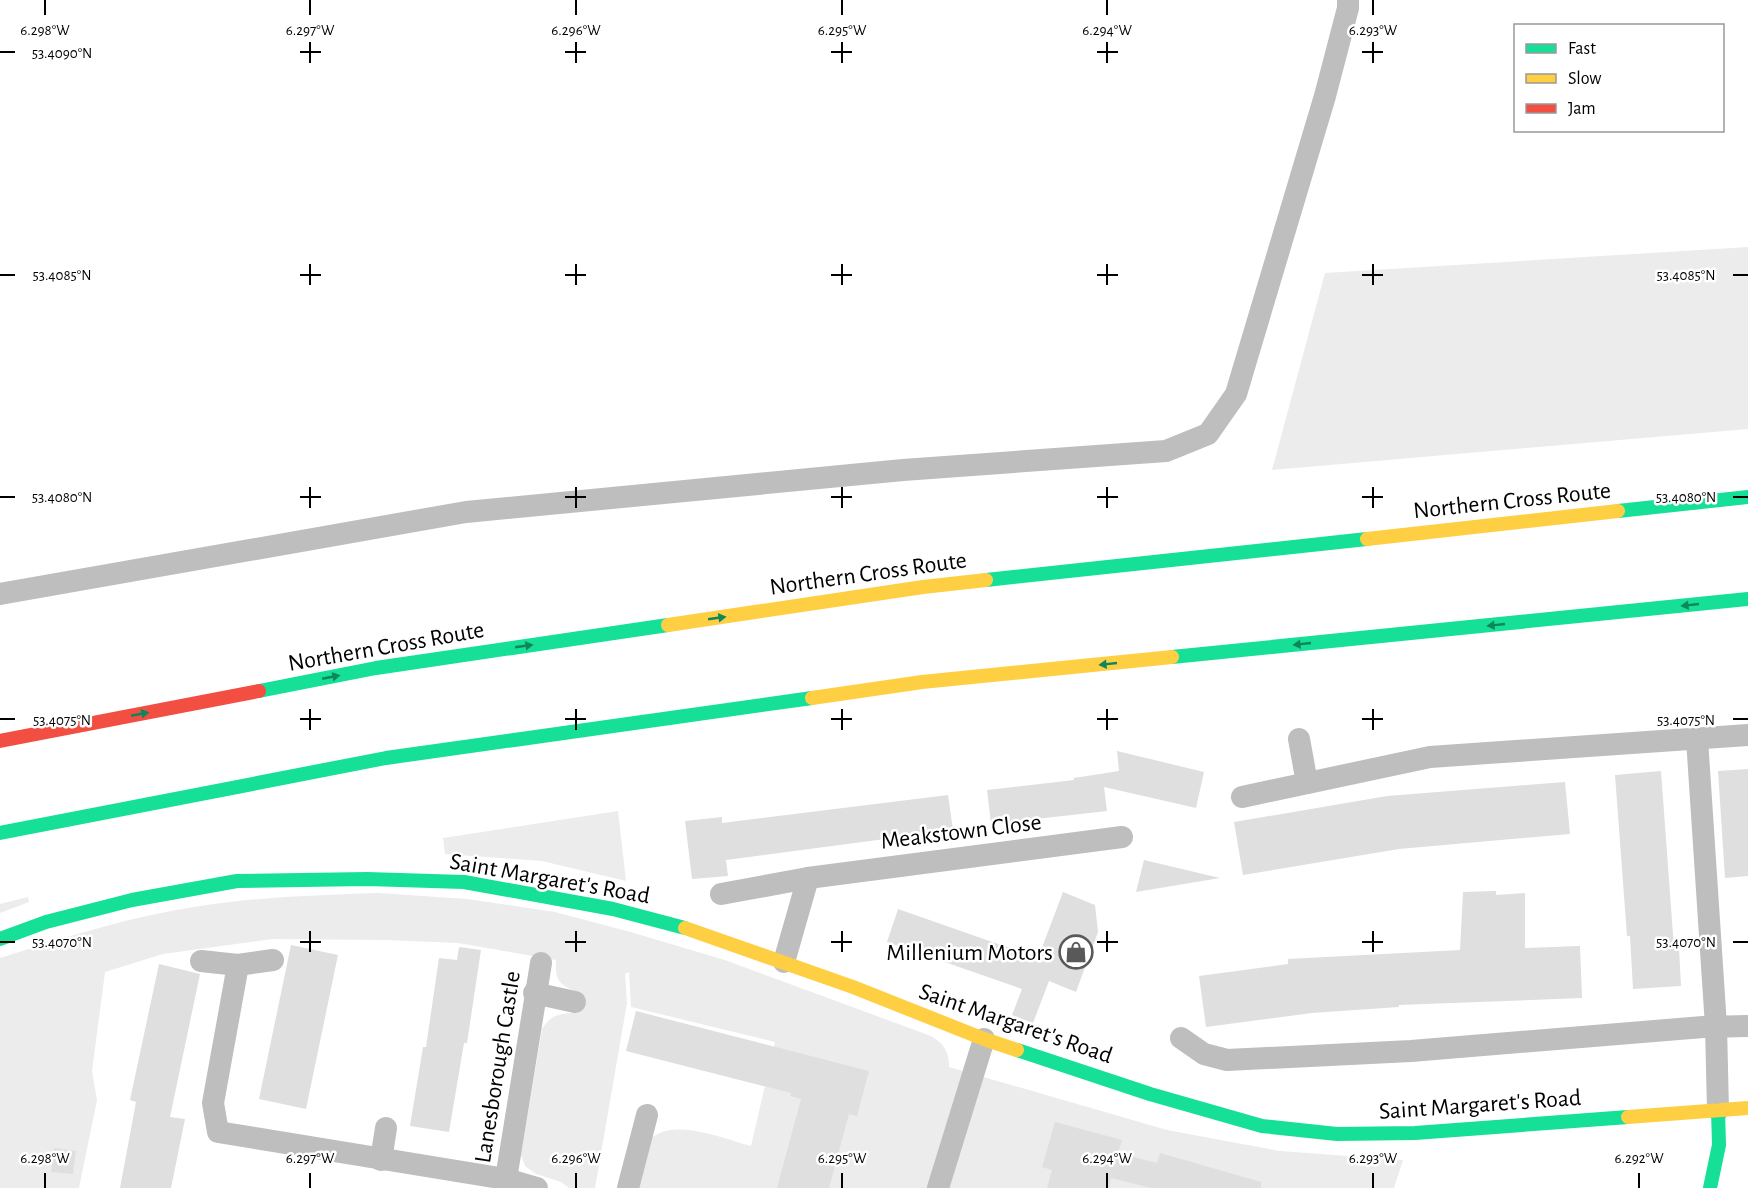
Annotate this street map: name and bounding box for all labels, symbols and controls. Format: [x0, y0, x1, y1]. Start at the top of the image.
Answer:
text: 6.298°W [20, 23, 70, 38]
text: 6.297°W [286, 23, 335, 38]
text: 6.296°W [551, 23, 601, 38]
text: 6.295°W [818, 23, 867, 38]
text: 6.294°W [1082, 23, 1132, 38]
text: 6.293°W [1349, 23, 1398, 38]
legend [1514, 24, 1724, 132]
text: Fast [1568, 40, 1596, 58]
text: 53.4090°N [32, 46, 92, 61]
text: Slow [1568, 70, 1601, 88]
text: Jam [1568, 100, 1596, 118]
text: 53.4085°N [32, 268, 92, 283]
text: 53.4085°N [1656, 268, 1716, 283]
street label: Northern Cross Route [1412, 479, 1612, 523]
text: 53.4080°N [32, 490, 92, 505]
text: 53.4080°N [1656, 490, 1716, 505]
street label: Northern Cross Route [768, 548, 968, 600]
one-way arrow [1680, 600, 1699, 610]
one-way arrow [707, 613, 726, 622]
street label: Northern Cross Route [286, 618, 486, 676]
one-way arrow [1486, 620, 1505, 630]
one-way arrow [1292, 639, 1311, 649]
one-way arrow [514, 642, 533, 651]
one-way arrow [1098, 659, 1117, 669]
one-way arrow [322, 672, 341, 681]
one-way arrow [130, 709, 149, 718]
text: 53.4075°N [33, 713, 91, 728]
text: 53.4075°N [1657, 713, 1715, 728]
street label: Meakstown Close [879, 810, 1043, 854]
street label: Saint Margaret's Road [448, 850, 652, 908]
shop icon: Millenium Motors [1058, 934, 1094, 970]
text: 53.4070°N [32, 935, 92, 950]
text: 53.4070°N [1656, 935, 1716, 950]
place label: Millenium Motors [886, 941, 1053, 965]
street label: Lanesborough Castle [471, 969, 525, 1165]
street label: Saint Margaret's Road [916, 980, 1115, 1068]
street label: Saint Margaret's Road [1378, 1086, 1582, 1124]
text: 6.298°W [20, 1151, 70, 1166]
text: 6.297°W [286, 1151, 335, 1166]
text: 6.296°W [551, 1151, 601, 1166]
text: 6.295°W [818, 1151, 867, 1166]
text: 6.294°W [1082, 1151, 1132, 1166]
text: 6.293°W [1349, 1151, 1398, 1166]
text: 6.292°W [1614, 1151, 1664, 1166]

